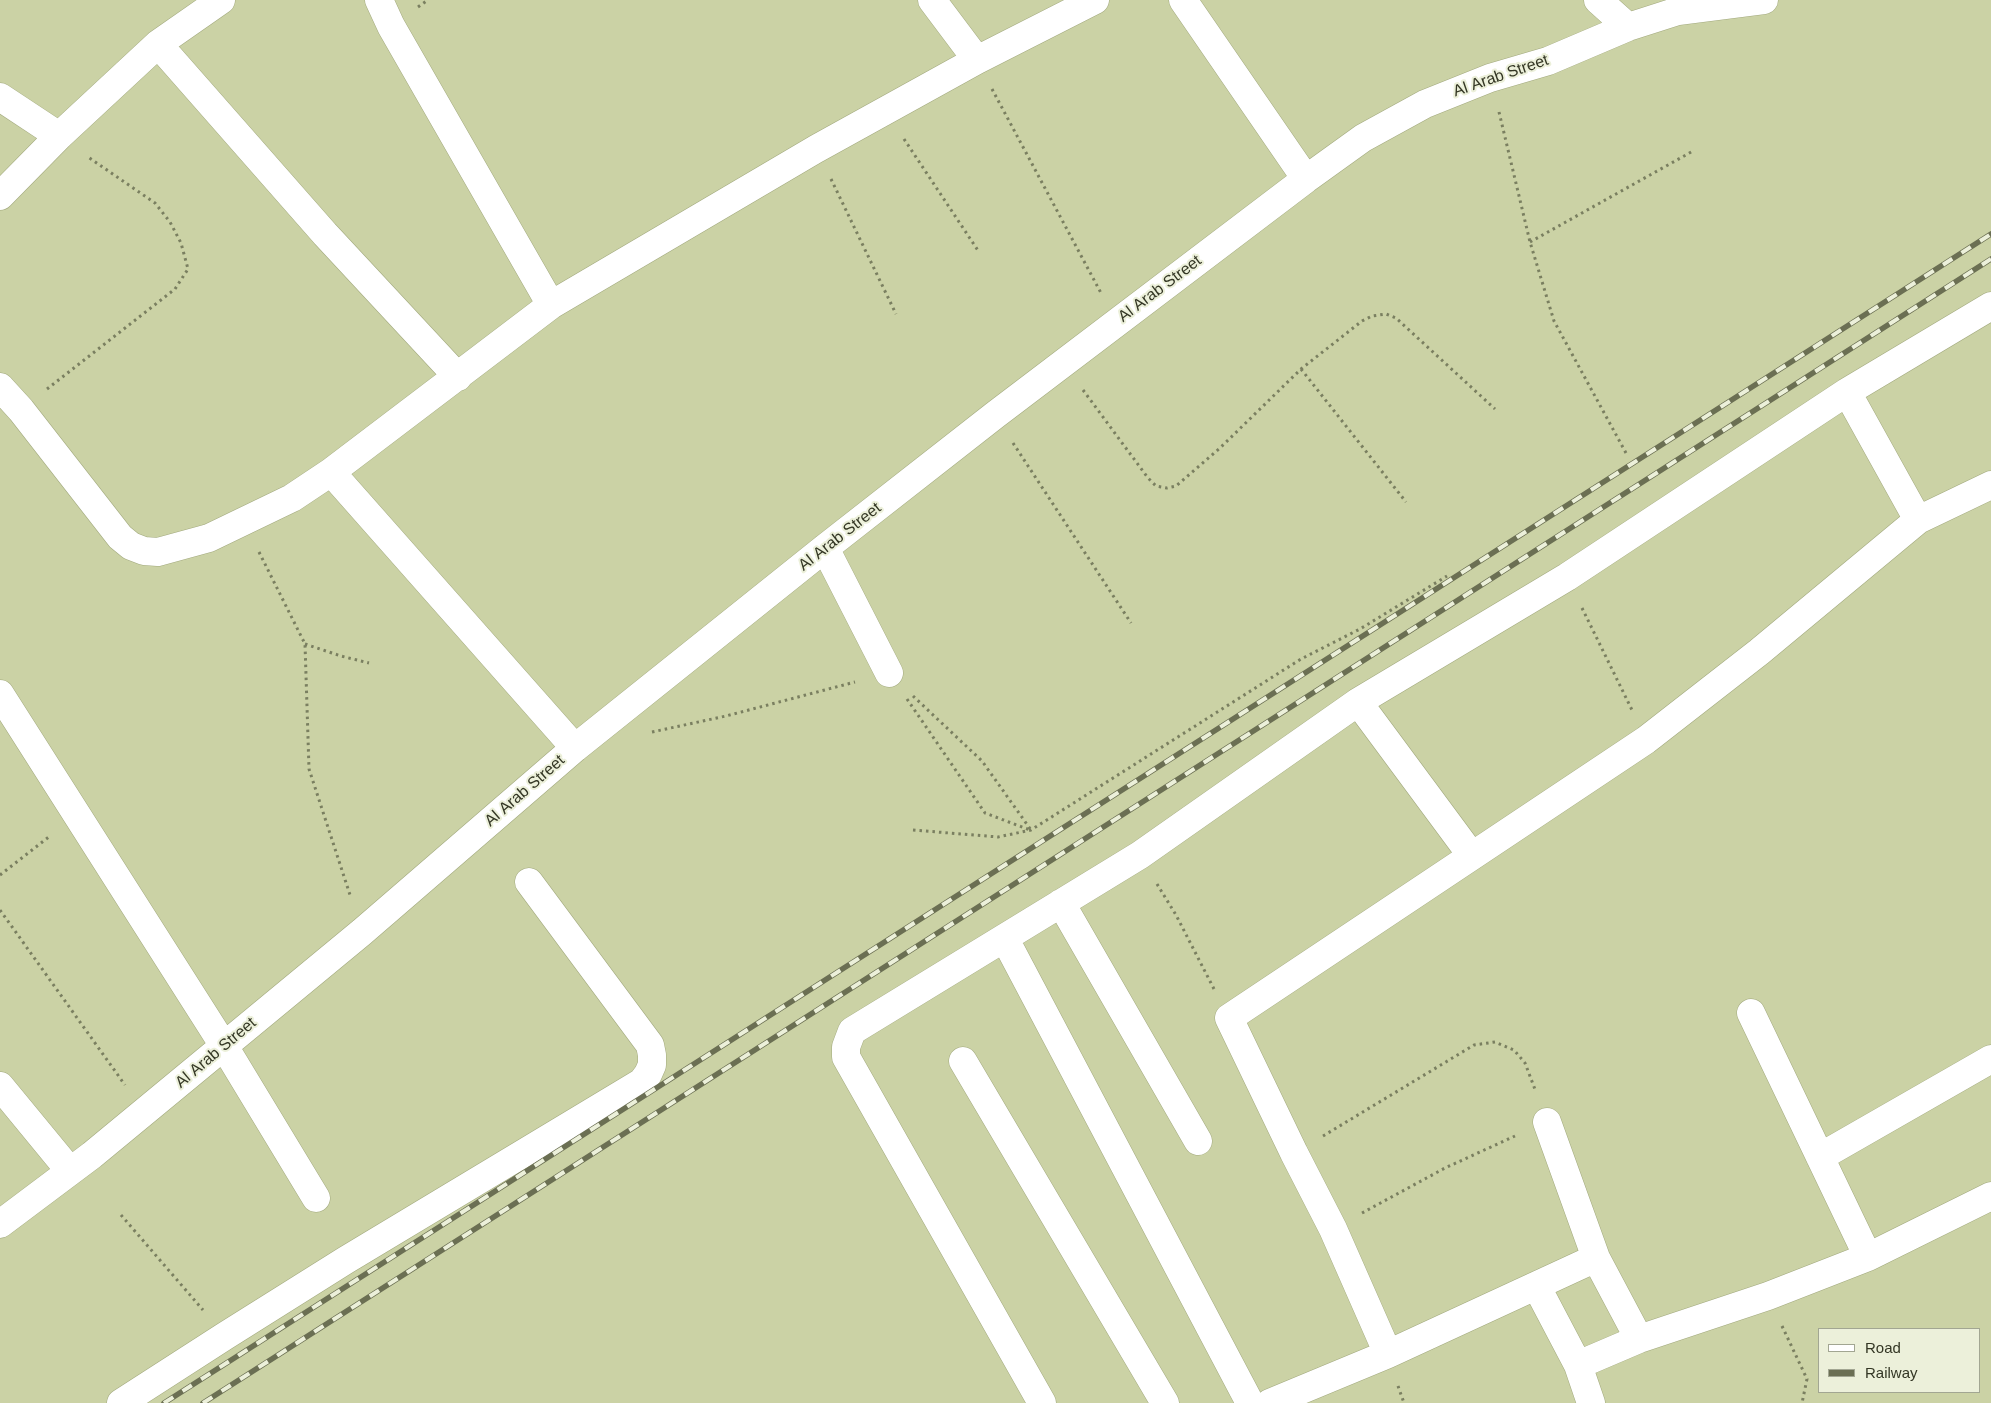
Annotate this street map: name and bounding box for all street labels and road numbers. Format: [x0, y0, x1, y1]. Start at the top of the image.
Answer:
street label: Al Arab Street [1451, 51, 1551, 101]
street label: Al Arab Street [1114, 251, 1206, 327]
street label: Al Arab Street [795, 499, 885, 575]
street label: Al Arab Street [481, 751, 569, 831]
street label: Al Arab Street [172, 1014, 260, 1092]

